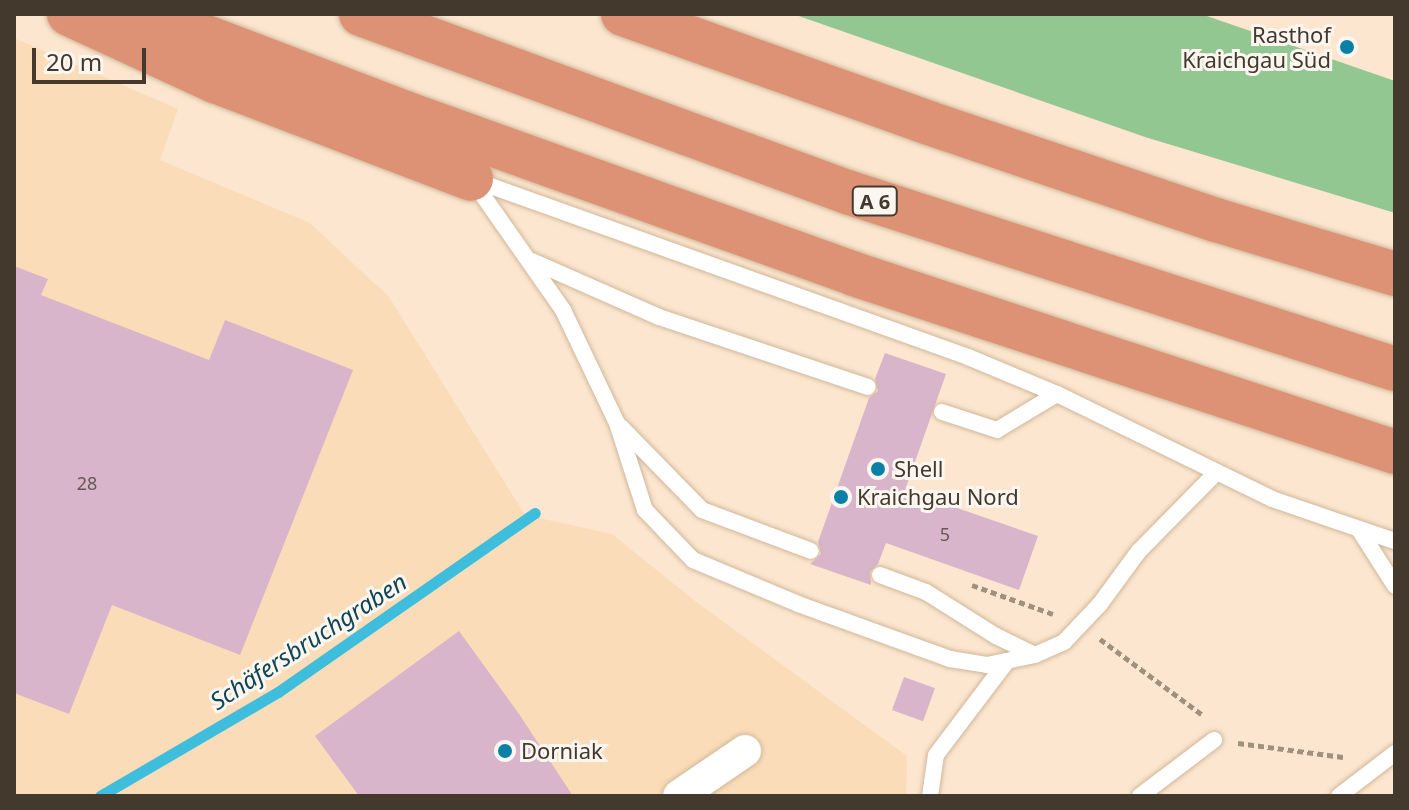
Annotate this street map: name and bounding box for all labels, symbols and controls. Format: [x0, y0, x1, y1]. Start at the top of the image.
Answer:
place label: Rasthof Kraichgau Süd [1182, 21, 1331, 72]
scale bar [36, 32, 150, 82]
marker: Rasthof Kraichgau Süd [1338, 38, 1356, 56]
text: 20 m [46, 45, 102, 78]
road number: A 6 [851, 185, 899, 217]
place label: Shell [894, 456, 943, 482]
marker: Shell [869, 460, 887, 478]
house number: 28 [77, 472, 97, 494]
place label: Kraichgau Nord [857, 484, 1019, 510]
marker: Kraichgau Nord [832, 488, 850, 506]
house number: 5 [940, 523, 950, 545]
water label: Schäfersbruchgraben [204, 567, 412, 715]
place label: Dorniak [521, 738, 603, 764]
marker: Dorniak [496, 742, 514, 760]

